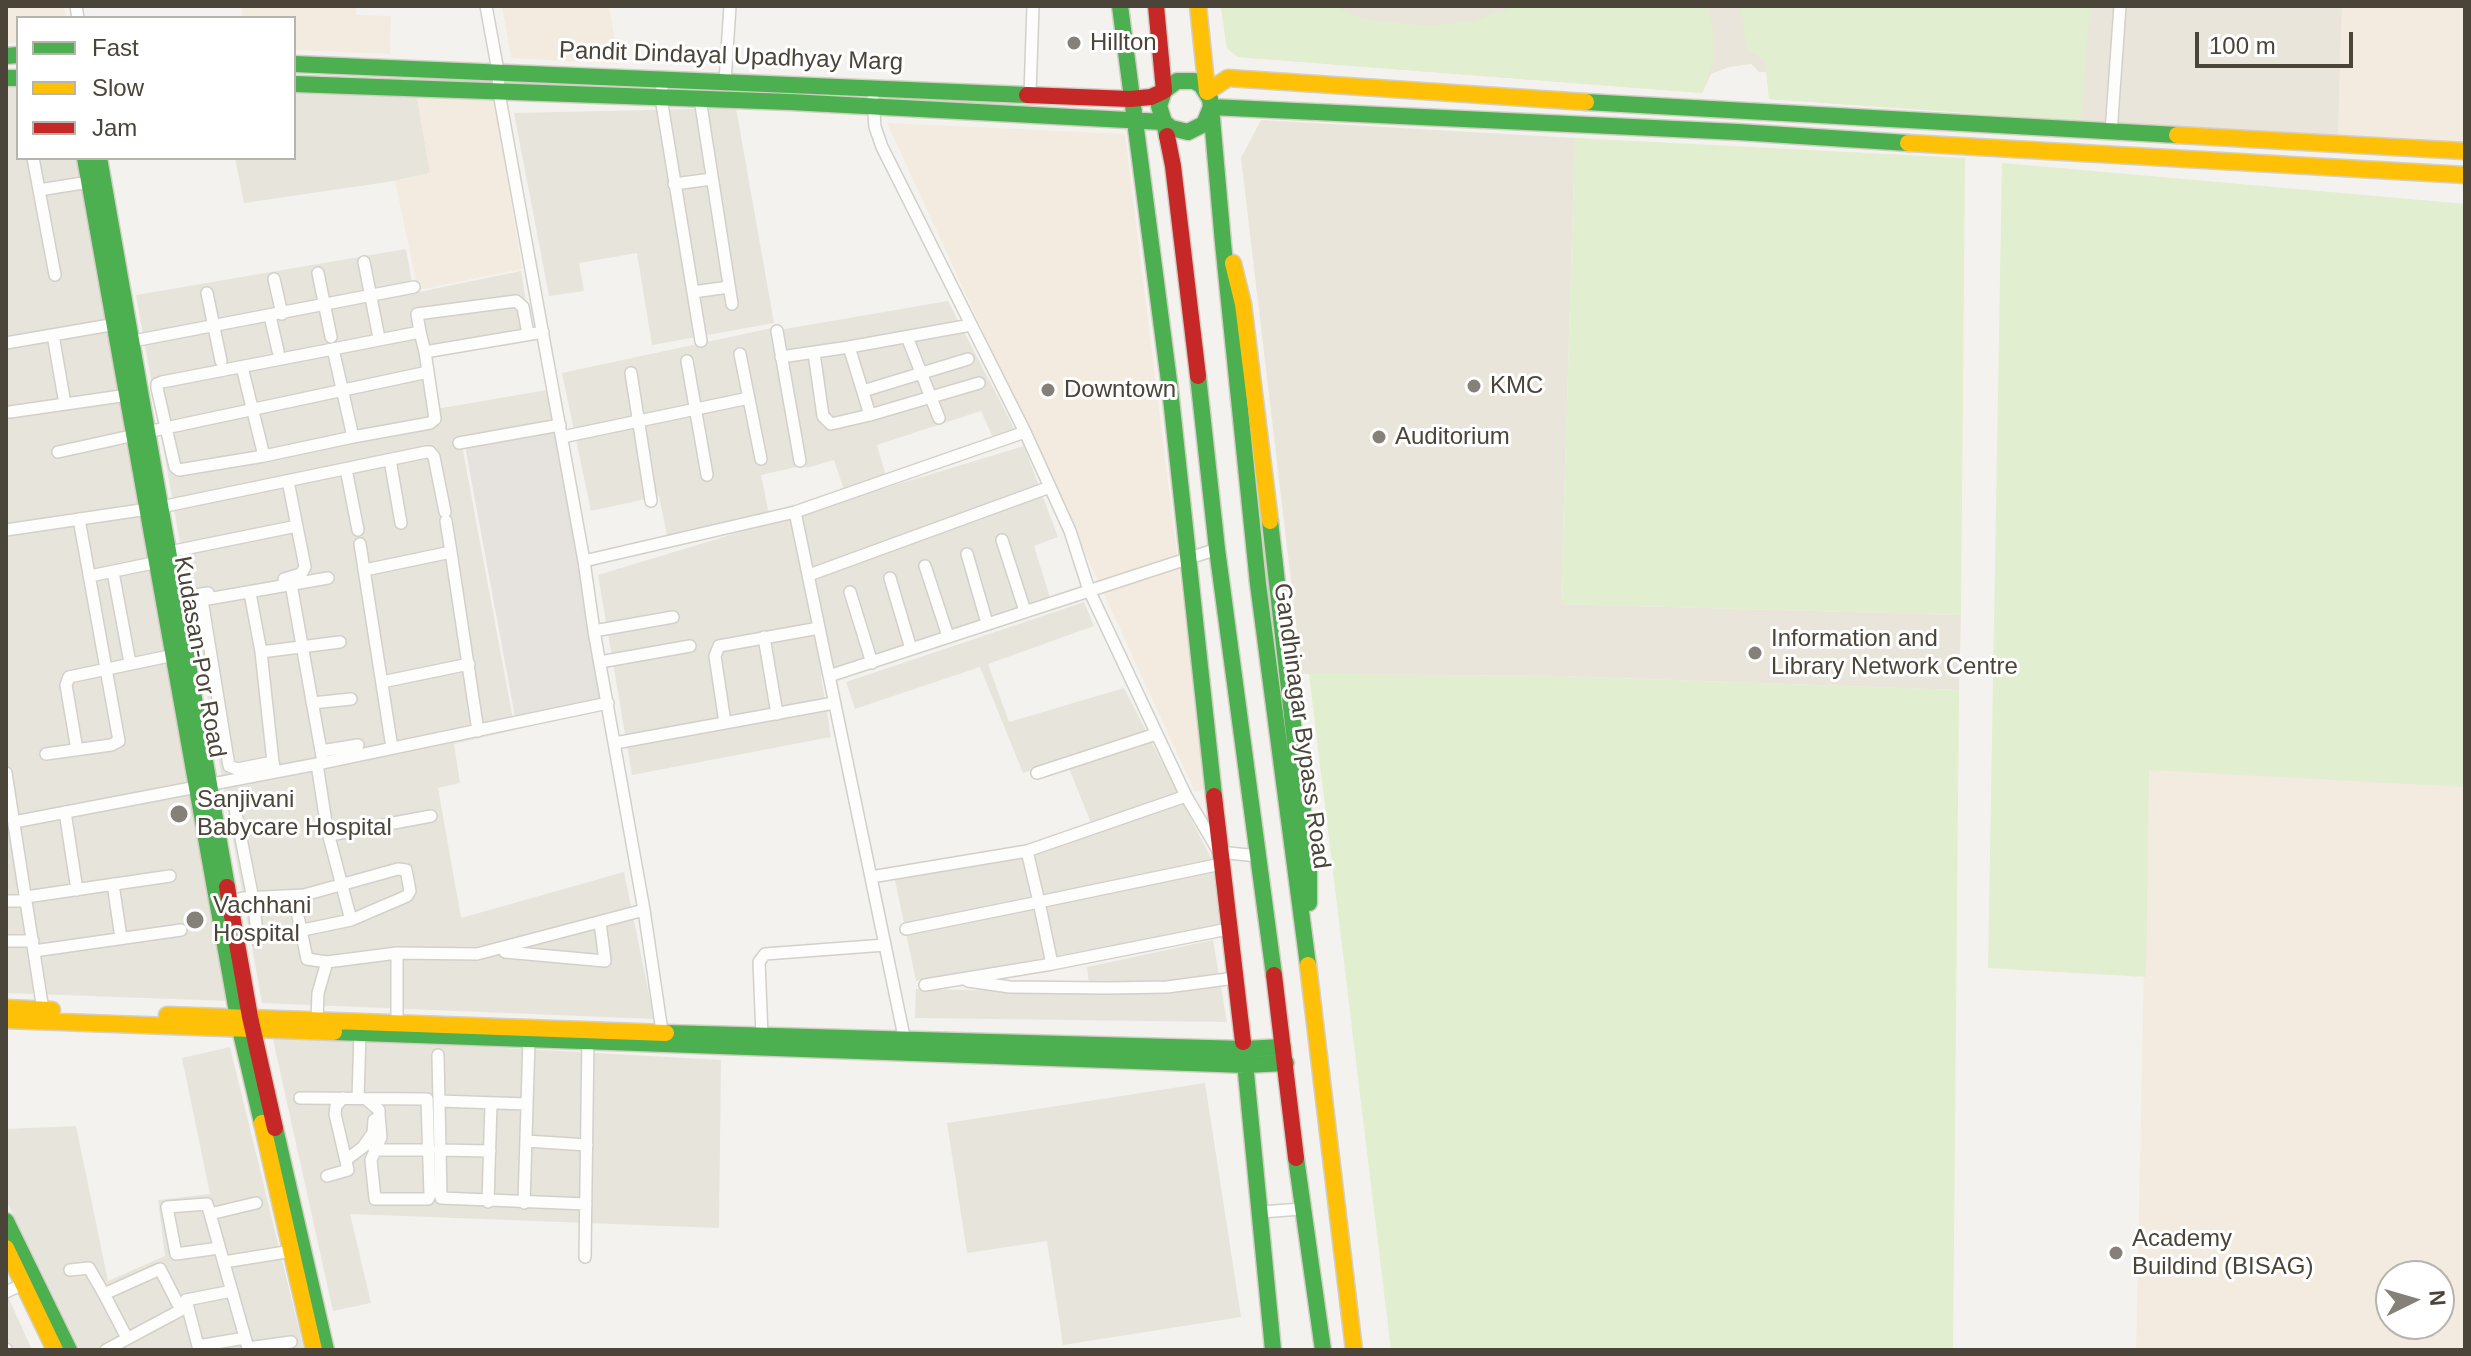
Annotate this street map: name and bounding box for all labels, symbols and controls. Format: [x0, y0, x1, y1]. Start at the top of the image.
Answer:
legend [16, 16, 296, 160]
scale bar [2199, 16, 2357, 66]
place label: Hillton [1090, 29, 1157, 57]
text: 100 m [2209, 32, 2276, 59]
text: Fast [92, 34, 139, 61]
marker: Hillton [1065, 34, 1083, 52]
street label: Pandit Dindayal Upadhyay Marg [559, 37, 903, 77]
text: Slow [92, 74, 144, 101]
text: Jam [92, 114, 137, 141]
place label: KMC [1490, 372, 1543, 400]
place label: Downtown [1064, 376, 1176, 404]
marker: KMC [1465, 377, 1483, 395]
marker: Downtown [1039, 381, 1057, 399]
place label: Auditorium [1395, 423, 1510, 451]
marker: Auditorium [1370, 428, 1388, 446]
street label: Kudasan-Por Road [167, 554, 231, 760]
street label: Gandhinagar Bypass Road [1267, 581, 1335, 871]
place label: Information and Library Network Centre [1771, 625, 2018, 681]
marker: Information and Library Network Centre [1746, 644, 1764, 662]
place label: Sanjivani Babycare Hospital [197, 786, 392, 842]
marker: Sanjivani Babycare Hospital [168, 803, 190, 825]
place label: Vachhani Hospital [213, 892, 311, 948]
marker: Vachhani Hospital [184, 909, 206, 931]
place label: Academy Buildind (BISAG) [2132, 1225, 2313, 1281]
marker: Academy Buildind (BISAG) [2107, 1244, 2125, 1262]
north arrow [2375, 1260, 2455, 1340]
text: N [2424, 1289, 2451, 1307]

